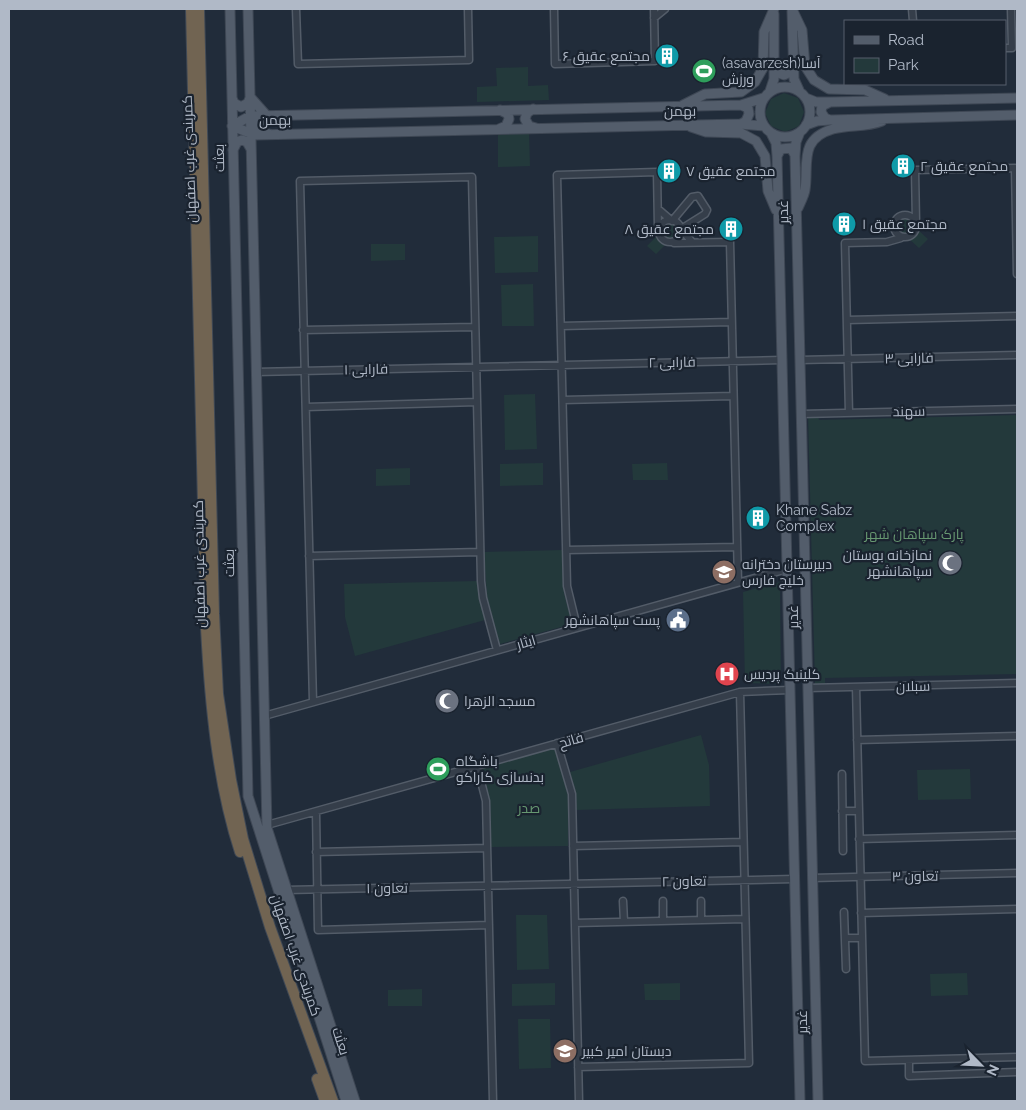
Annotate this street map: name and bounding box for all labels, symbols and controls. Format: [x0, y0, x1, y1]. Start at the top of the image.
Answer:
legend [844, 20, 1006, 85]
text: Road [888, 31, 924, 49]
building icon: مجتمع عقیق ۶ [654, 43, 680, 69]
place label: مجتمع عقیق ۶ [562, 48, 650, 65]
place label: (asavarzesh)آسا ورزش [722, 55, 821, 87]
text: Park [888, 56, 919, 74]
sports icon: (asavarzesh)آسا ورزش [691, 58, 717, 84]
street label: کمربندی غرب اصفهان [179, 95, 199, 223]
street label: بهمن [664, 103, 696, 119]
street label: بهمن [259, 112, 291, 128]
street label: بعثت [211, 144, 227, 172]
building icon: مجتمع عقیق ۲ [890, 153, 916, 179]
building icon: مجتمع عقیق ۷ [656, 158, 682, 184]
place label: مجتمع عقیق ۲ [920, 158, 1008, 175]
place label: مجتمع عقیق ۷ [686, 163, 776, 180]
street label: غدیر [775, 200, 791, 225]
building icon: مجتمع عقیق ۱ [831, 211, 857, 237]
building icon: مجتمع عقیق ۸ [718, 216, 744, 242]
place label: مجتمع عقیق ۱ [862, 216, 947, 233]
place label: مجتمع عقیق ۸ [624, 221, 714, 238]
street label: فارابی ۳ [884, 350, 934, 366]
street label: فارابی ۲ [648, 354, 696, 370]
street label: فارابی ۱ [344, 361, 388, 377]
street label: سهند [893, 403, 925, 419]
street label: کمربندی غرب اصفهان [190, 500, 208, 628]
place label: Khane Sabz Complex [776, 502, 852, 534]
building icon: Khane Sabz Complex [745, 505, 771, 531]
park label: پارک سپاهان شهر [863, 526, 964, 544]
place label: نمازخانه بوستان سپاهانشهر [843, 547, 932, 581]
street label: بعثت [221, 549, 237, 577]
mosque icon: نمازخانه بوستان سپاهانشهر [937, 550, 963, 576]
place label: دبیرستان دخترانه خلیج فارس [742, 556, 832, 589]
school or university icon: دبیرستان دخترانه خلیج فارس [711, 559, 737, 585]
street label: غدیر [785, 605, 801, 630]
public building icon: پست سپاهانشهر [665, 607, 691, 633]
place label: پست سپاهانشهر [564, 612, 660, 630]
street label: ایثار [513, 632, 538, 653]
hospital icon: کلینیک پردیس [714, 661, 740, 687]
place label: کلینیک پردیس [744, 666, 820, 684]
street label: سبلان [896, 678, 930, 694]
mosque icon: مسجد الزهرا [434, 688, 460, 714]
place label: مسجد الزهرا [464, 693, 535, 709]
street label: فاتح [557, 729, 586, 752]
place label: باشگاه بدنسازی کاراکو [456, 753, 544, 785]
sports icon: باشگاه بدنسازی کاراکو [425, 756, 451, 782]
park label: صدر [517, 800, 540, 816]
street label: تعاون ۳ [891, 868, 939, 884]
street label: تعاون ۲ [662, 873, 707, 889]
street label: تعاون ۱ [366, 880, 408, 896]
street label: کمربندی غرب اصفهان [268, 892, 324, 1018]
street label: غدیر [794, 1010, 810, 1035]
street label: بعثت [329, 1025, 353, 1057]
school or university icon: دبستان امیر کبیر [552, 1038, 578, 1064]
north arrow [956, 1040, 1006, 1090]
place label: دبستان امیر کبیر [581, 1043, 672, 1059]
text: N [983, 1062, 1002, 1078]

